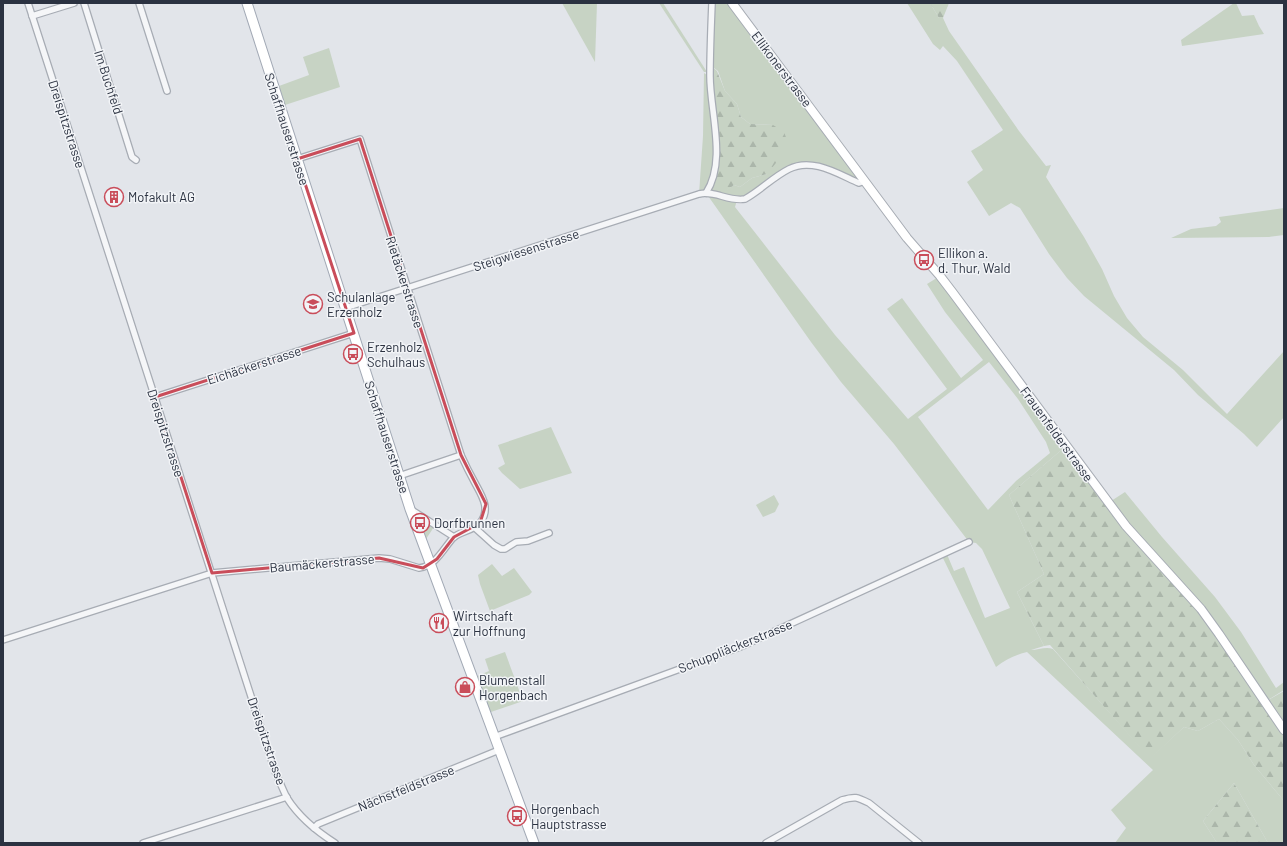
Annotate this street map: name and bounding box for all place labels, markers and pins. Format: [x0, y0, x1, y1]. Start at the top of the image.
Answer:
building icon: Mofakult AG [103, 186, 125, 208]
place label: Mofakult AG [128, 189, 195, 205]
place label: Ellikon a. d. Thur, Wald [938, 245, 1011, 276]
bus stop icon: Ellikon a. d. Thur, Wald [913, 249, 935, 271]
place label: Schulanlage Erzenholz [327, 289, 396, 320]
school or university icon: Schulanlage Erzenholz [302, 293, 324, 315]
place label: Erzenholz Schulhaus [367, 339, 425, 370]
bus stop icon: Erzenholz Schulhaus [342, 343, 364, 365]
bus stop icon: Dorfbrunnen [409, 512, 431, 534]
place label: Dorfbrunnen [434, 515, 505, 531]
place label: Wirtschaft zur Hoffnung [453, 608, 526, 639]
restaurant icon: Wirtschaft zur Hoffnung [428, 612, 450, 634]
place label: Blumenstall Horgenbach [479, 672, 548, 703]
shop icon: Blumenstall Horgenbach [454, 676, 476, 698]
place label: Horgenbach Hauptstrasse [531, 801, 607, 832]
bus stop icon: Horgenbach Hauptstrasse [506, 805, 528, 827]

